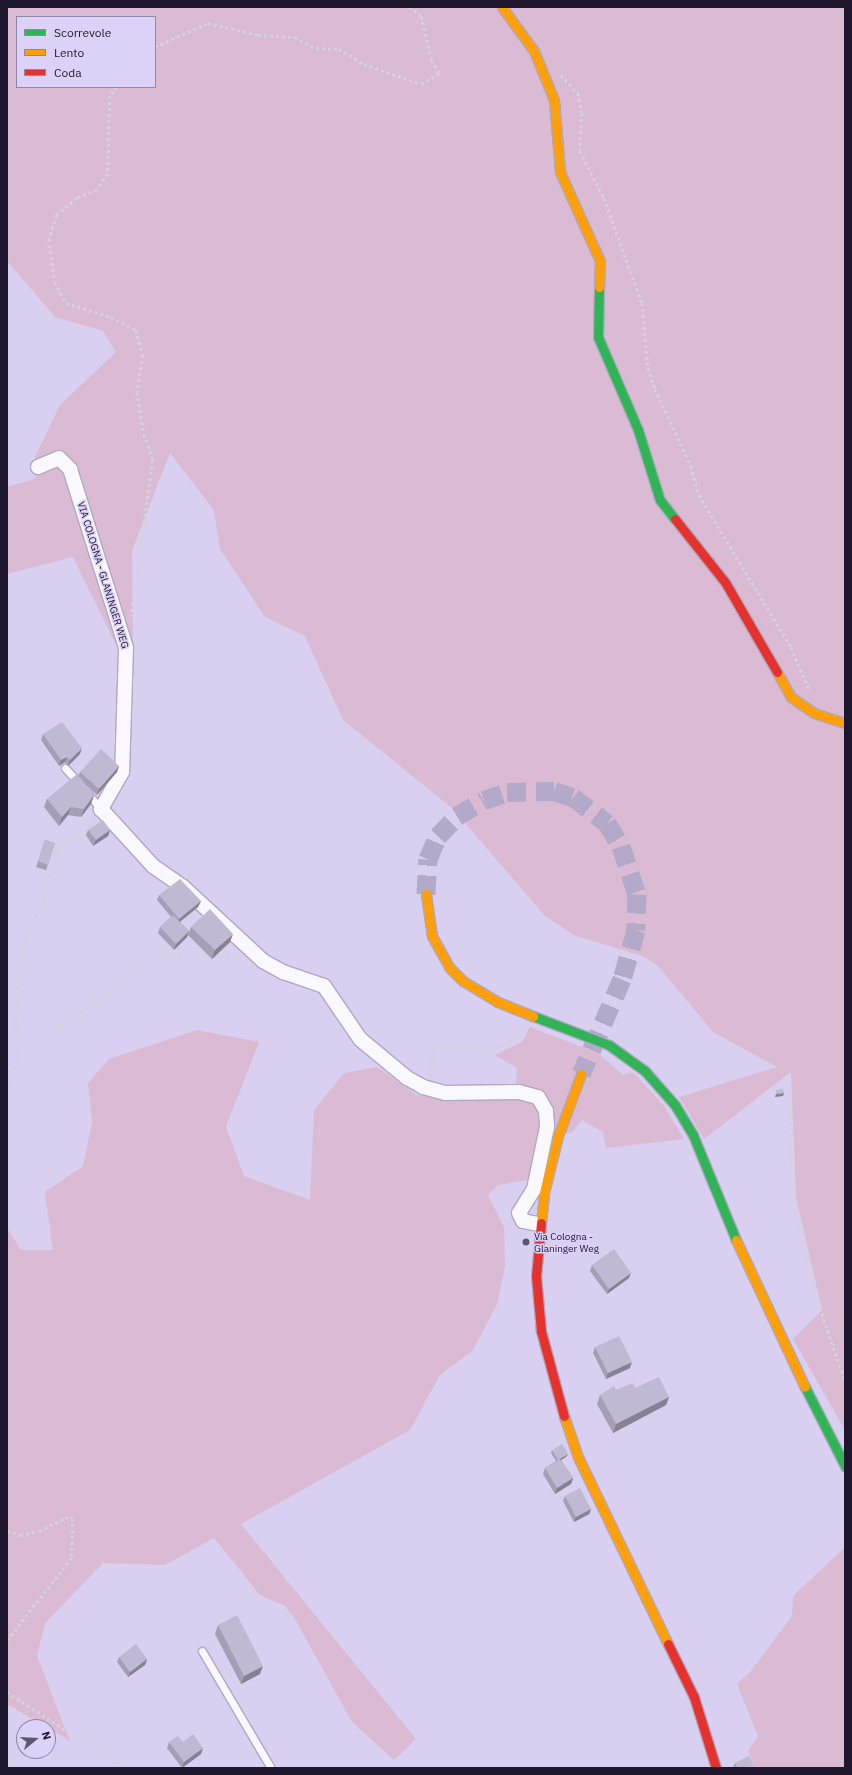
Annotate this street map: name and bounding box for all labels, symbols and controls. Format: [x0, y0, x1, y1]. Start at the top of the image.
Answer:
legend [16, 16, 156, 88]
text: Scorrevole [54, 25, 111, 40]
text: Lento [54, 45, 84, 60]
text: Coda [54, 65, 82, 80]
street label: VIA COLOGNA - GLANINGER WEG [75, 500, 131, 650]
place label: Via Cologna - Glaninger Weg [534, 1230, 599, 1254]
marker: Via Cologna - Glaninger Weg [521, 1237, 531, 1247]
north arrow [16, 1719, 56, 1759]
text: N [39, 1730, 54, 1742]

